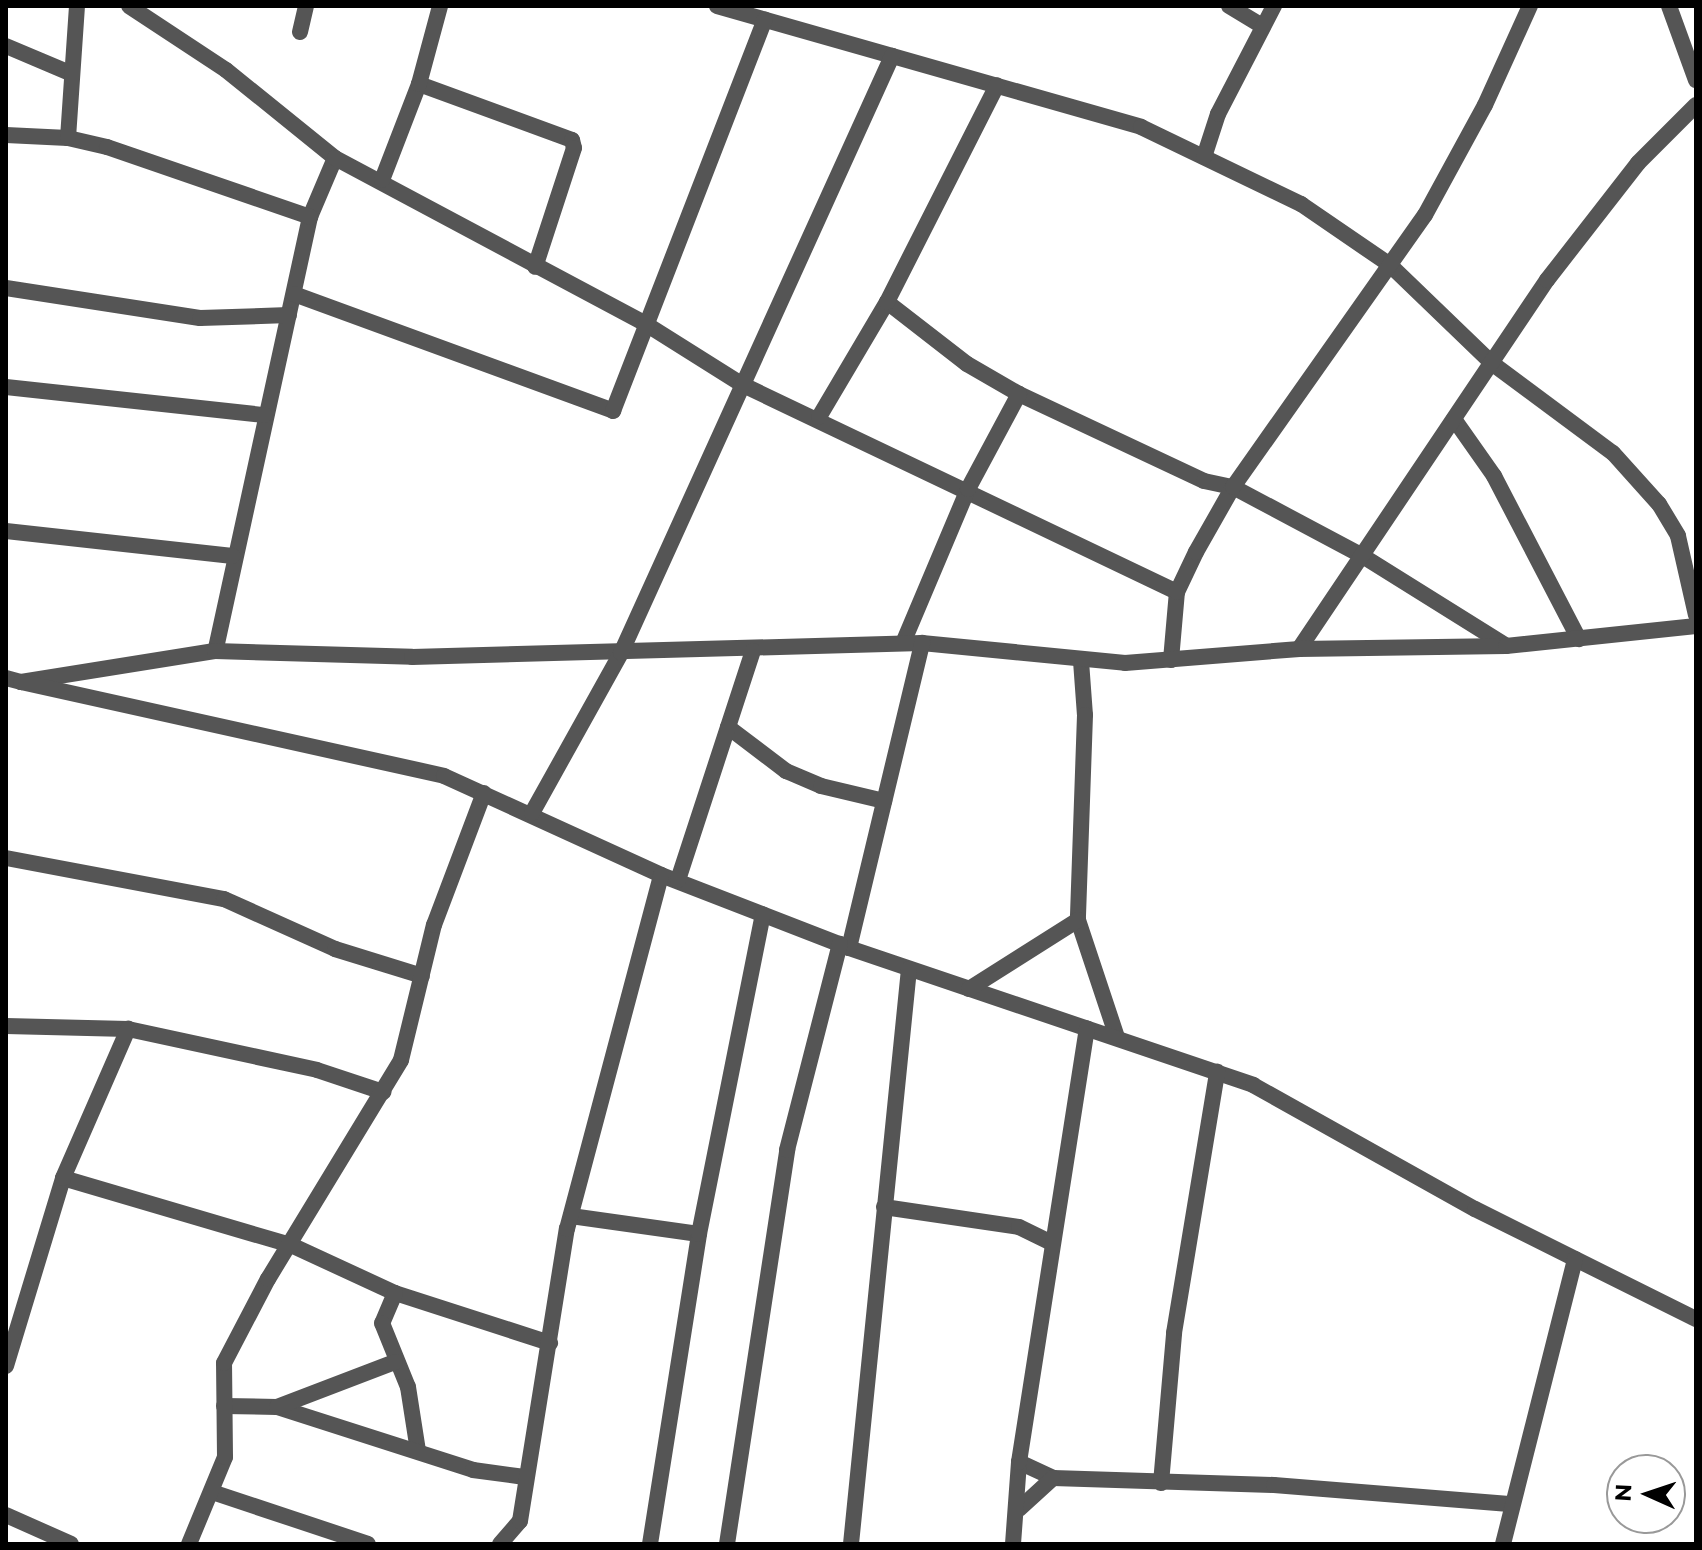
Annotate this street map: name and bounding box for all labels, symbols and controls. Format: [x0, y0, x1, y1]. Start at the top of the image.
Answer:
north arrow [1606, 1454, 1686, 1534]
text: N [1610, 1483, 1637, 1502]

